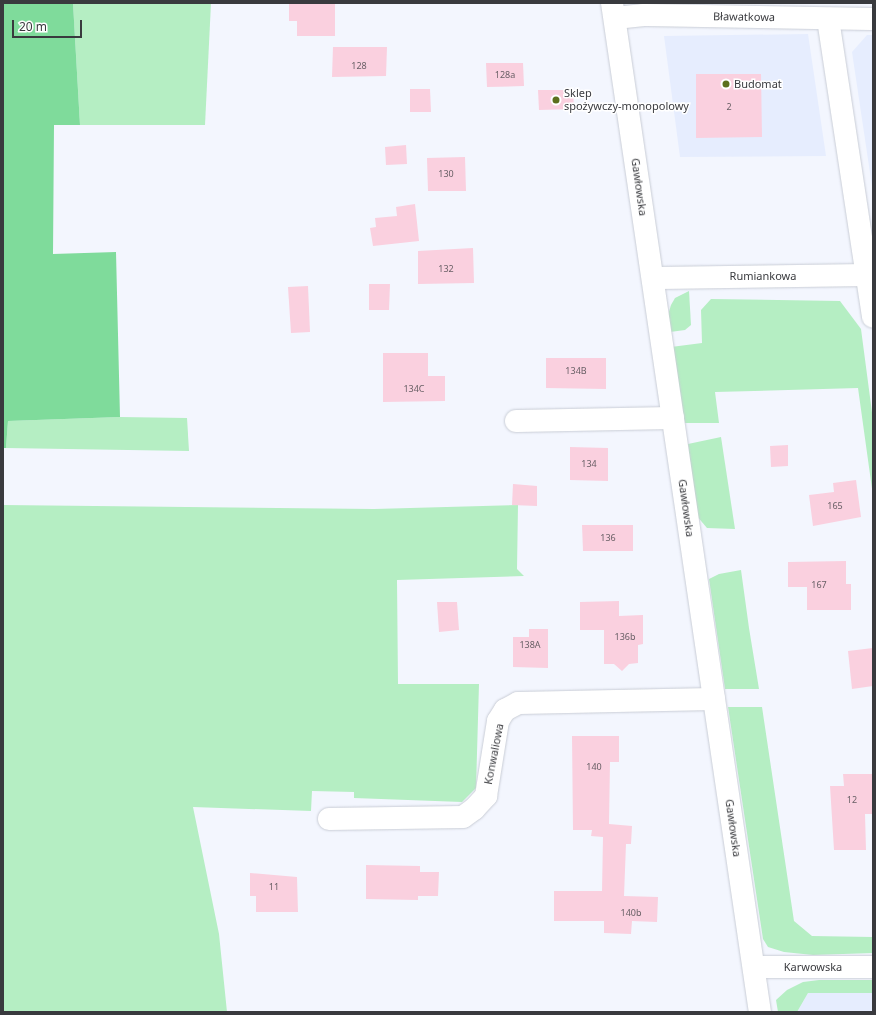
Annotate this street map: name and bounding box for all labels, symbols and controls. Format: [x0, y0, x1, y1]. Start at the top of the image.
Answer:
street label: Bławatkowa [713, 10, 775, 24]
scale bar [14, 12, 84, 38]
text: 20 m [19, 18, 47, 35]
house number: 128 [351, 61, 367, 71]
house number: 128a [495, 70, 515, 80]
place label: Budomat [734, 77, 782, 91]
marker: Budomat [721, 79, 731, 89]
place label: Sklep spożywczy-monopolowy [564, 87, 689, 113]
marker: Sklep spożywczy-monopolowy [551, 95, 561, 105]
house number: 2 [726, 102, 732, 112]
street label: Gawłowska [628, 157, 650, 217]
house number: 130 [438, 169, 454, 179]
house number: 132 [438, 264, 454, 274]
street label: Rumiankowa [730, 269, 796, 283]
house number: 134B [565, 366, 587, 376]
house number: 134C [403, 384, 425, 394]
house number: 134 [581, 459, 597, 469]
street label: Gawłowska [675, 478, 697, 538]
house number: 165 [827, 501, 843, 511]
house number: 136 [600, 533, 616, 543]
house number: 167 [811, 580, 827, 590]
house number: 136b [615, 632, 635, 642]
house number: 138A [519, 640, 541, 650]
street label: Konwaliowa [482, 722, 506, 786]
house number: 140 [586, 762, 602, 772]
house number: 12 [847, 795, 857, 805]
street label: Gawłowska [722, 798, 744, 858]
house number: 11 [269, 882, 279, 892]
house number: 140b [621, 908, 641, 918]
street label: Karwowska [784, 960, 842, 974]

